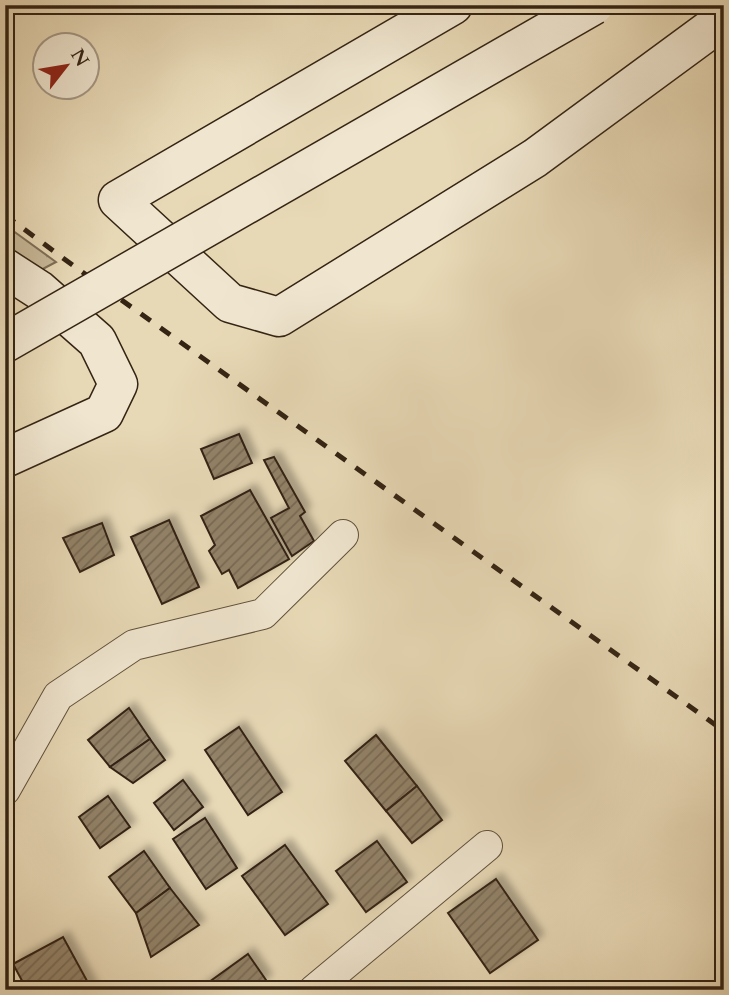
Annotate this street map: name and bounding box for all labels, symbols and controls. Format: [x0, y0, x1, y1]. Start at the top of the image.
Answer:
north arrow [32, 32, 102, 102]
text: N [64, 44, 95, 72]

